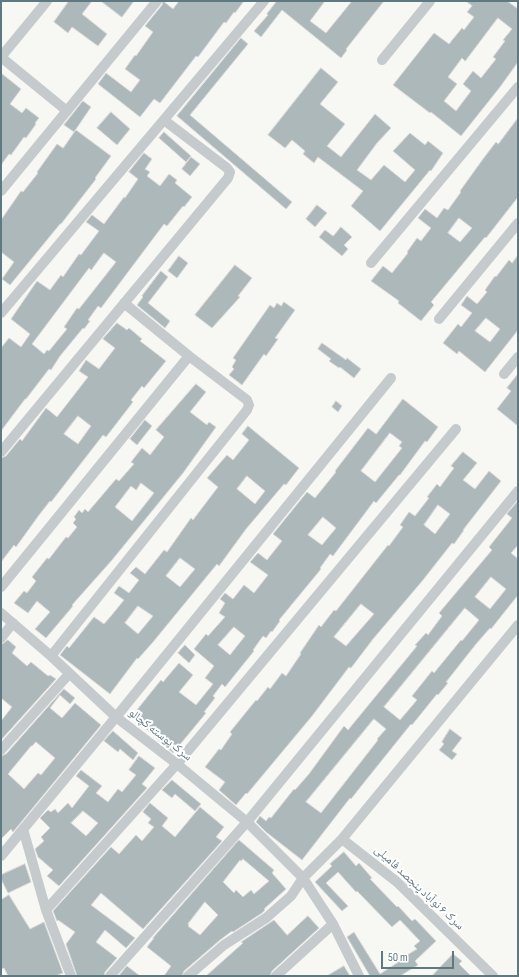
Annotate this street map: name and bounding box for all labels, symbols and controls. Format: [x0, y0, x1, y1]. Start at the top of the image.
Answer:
street label: سرک پوسته کچالو [125, 706, 195, 764]
street label: سرک ۶ نوآباد پنجصد فامیلی [371, 843, 467, 933]
scale bar [383, 943, 456, 969]
text: 50 m [388, 950, 408, 965]

